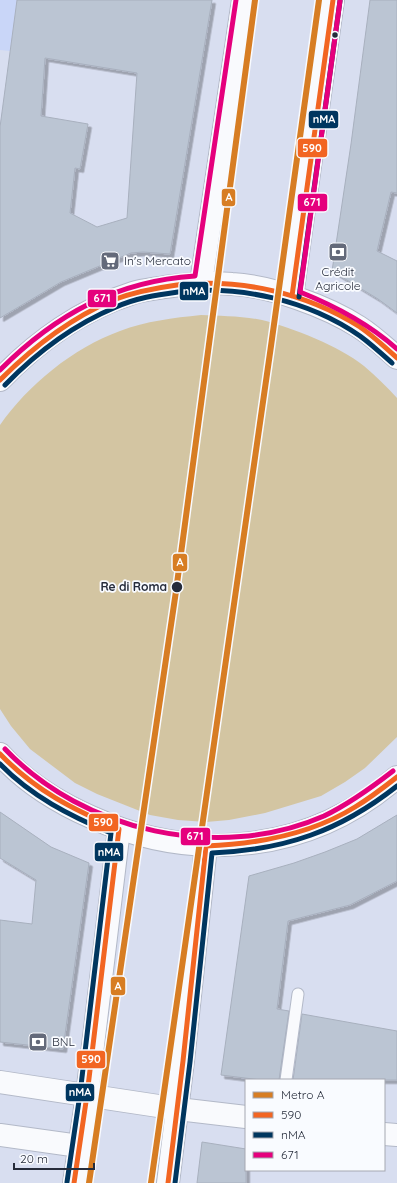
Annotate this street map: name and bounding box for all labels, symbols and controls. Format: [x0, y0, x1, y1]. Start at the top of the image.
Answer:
unlabelled marker [330, 30, 340, 40]
line badge: nMA [308, 110, 339, 129]
text: nMA [313, 112, 335, 126]
line badge: 590 [297, 138, 328, 158]
text: 590 [302, 141, 322, 155]
line badge: A [221, 188, 236, 207]
text: A [225, 190, 233, 204]
line badge: 671 [297, 193, 328, 212]
text: 671 [304, 195, 320, 209]
bank icon: Crédit Agricole [327, 241, 349, 263]
supermarket icon: In's Mercato [99, 250, 121, 272]
place label: In's Mercato [124, 253, 191, 268]
place label: Crédit Agricole [315, 264, 361, 293]
line badge: nMA [179, 281, 209, 301]
text: nMA [183, 284, 205, 298]
line badge: 671 [87, 289, 117, 308]
text: 671 [94, 291, 110, 305]
line badge: A [172, 553, 188, 572]
text: A [176, 555, 184, 569]
place label: Re di Roma [100, 579, 167, 594]
marker: Re di Roma [170, 580, 184, 594]
line badge: 590 [88, 813, 119, 832]
text: 590 [93, 815, 113, 829]
line badge: 671 [180, 827, 211, 846]
text: 671 [187, 829, 203, 843]
line badge: nMA [94, 842, 124, 862]
text: nMA [98, 845, 120, 859]
line badge: A [110, 976, 126, 996]
text: A [114, 979, 122, 993]
bank icon: BNL [27, 1031, 49, 1053]
place label: BNL [52, 1034, 76, 1049]
line badge: 590 [76, 1050, 106, 1069]
text: 590 [81, 1052, 101, 1066]
legend [245, 1079, 385, 1171]
line badge: nMA [65, 1083, 95, 1102]
text: nMA [69, 1085, 91, 1099]
text: Metro A [281, 1087, 325, 1102]
text: 590 [281, 1107, 301, 1122]
text: nMA [281, 1127, 306, 1142]
scale bar [14, 1145, 94, 1171]
text: 671 [281, 1147, 299, 1162]
text: 20 m [20, 1151, 48, 1166]

